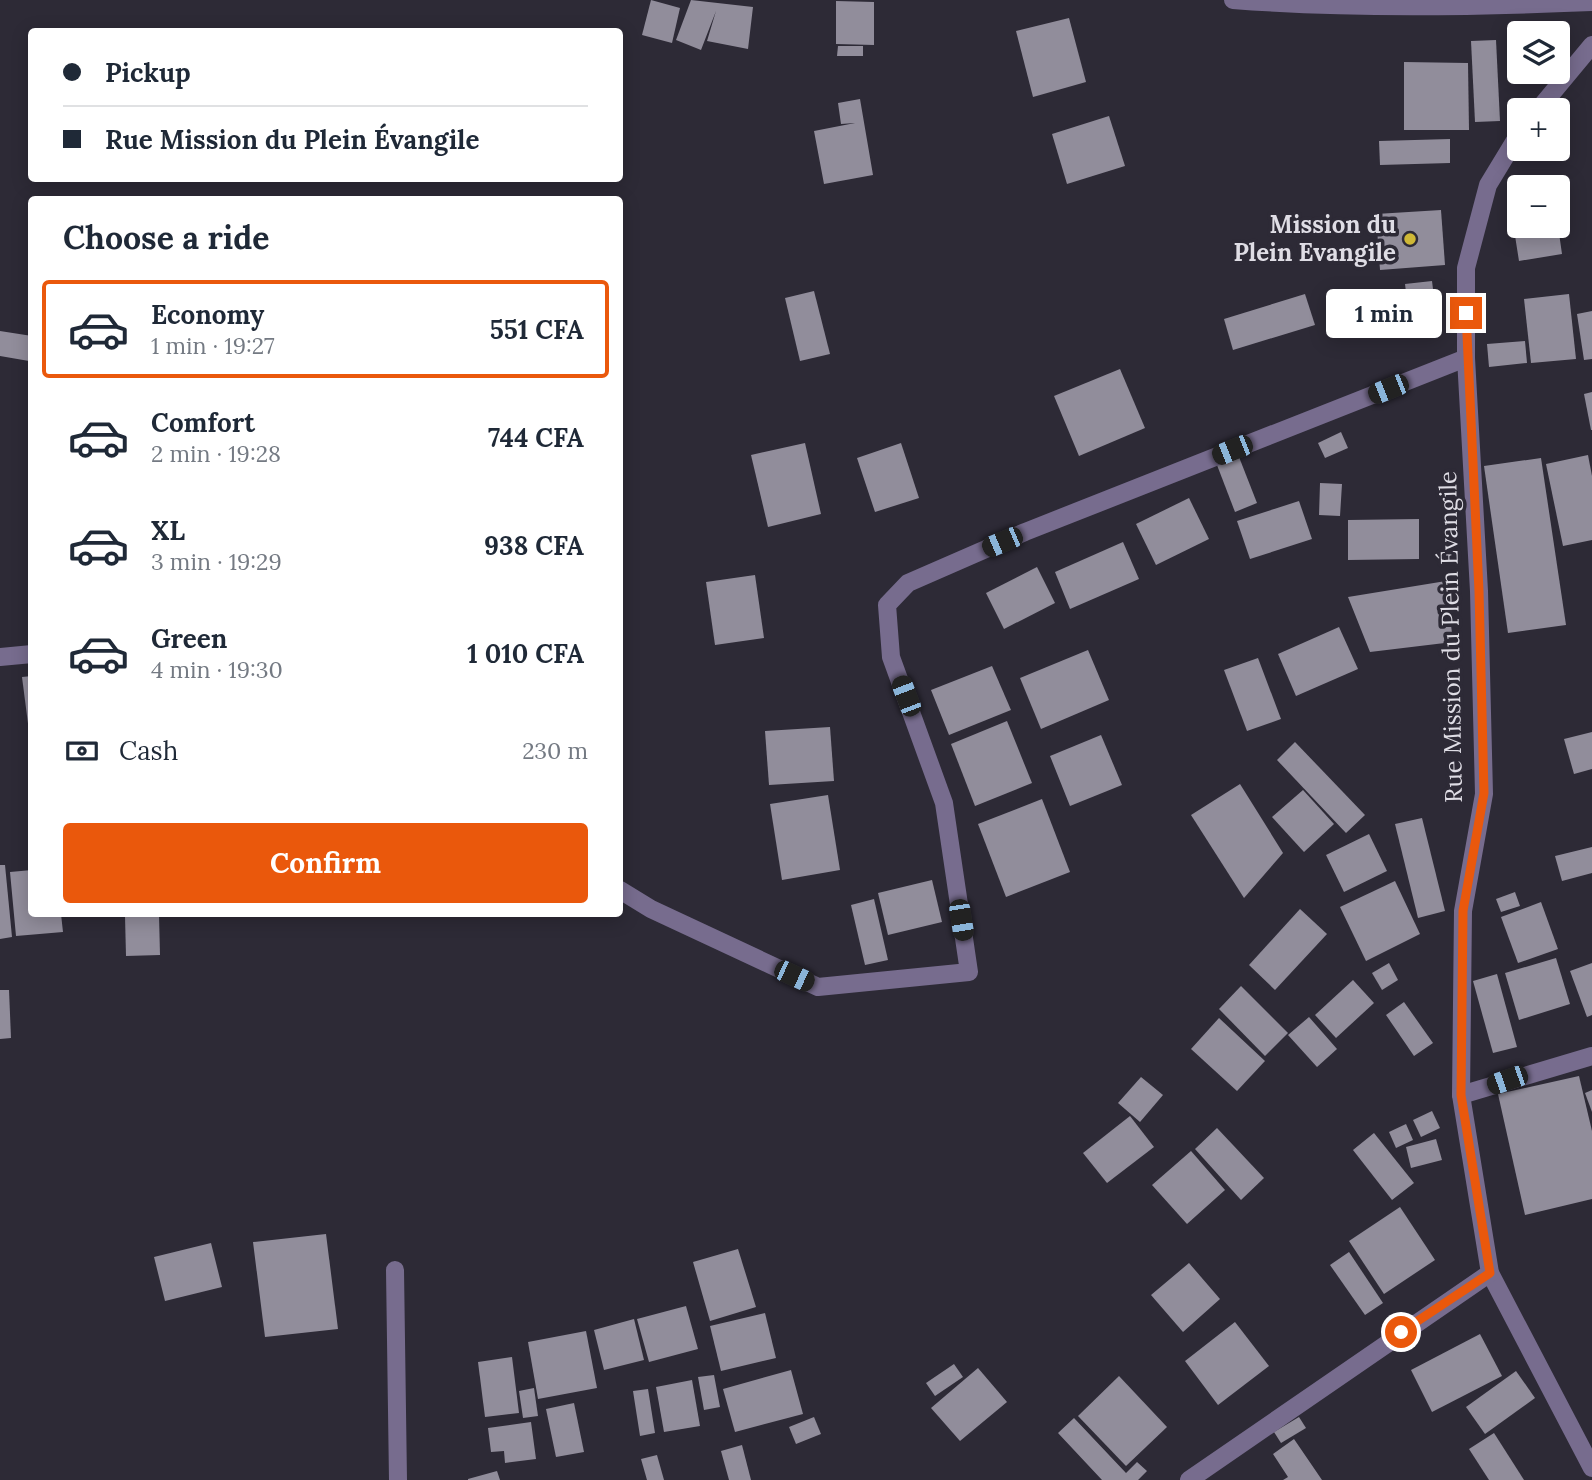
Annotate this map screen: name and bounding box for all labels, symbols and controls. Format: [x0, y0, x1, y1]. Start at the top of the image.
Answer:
map controls [1507, 21, 1570, 238]
button: layers [1507, 21, 1570, 84]
text: Pickup [105, 56, 191, 89]
button: + [1507, 98, 1570, 161]
text: Rue Mission du Plein Évangile [105, 123, 479, 156]
button: − [1507, 175, 1570, 238]
place label: Mission du Plein Evangile [1234, 209, 1396, 268]
text: Choose a ride [63, 217, 270, 258]
marker: Mission du Plein Evangile [1402, 231, 1418, 247]
callout: 1 min [1326, 288, 1442, 338]
route end [1450, 297, 1482, 329]
icon: car [67, 298, 130, 361]
text: Economy [151, 298, 264, 331]
text: 1 min [1355, 299, 1413, 328]
text: 551 CFA [490, 313, 584, 346]
text: 1 min · 19:27 [151, 331, 275, 360]
car [1365, 371, 1412, 407]
icon: car [67, 406, 130, 469]
text: Comfort [151, 406, 255, 439]
text: 744 CFA [488, 421, 584, 454]
car [1209, 432, 1256, 468]
text: 2 min · 19:28 [151, 439, 281, 468]
street label: Rue Mission du Plein Évangile [1432, 471, 1469, 803]
icon: car [67, 514, 130, 577]
text: XL [151, 514, 185, 547]
car [979, 524, 1026, 560]
text: 938 CFA [484, 529, 584, 562]
text: 3 min · 19:29 [151, 547, 282, 576]
icon: car [67, 622, 130, 685]
text: Green [151, 622, 227, 655]
text: 1 010 CFA [467, 637, 584, 670]
text: 4 min · 19:30 [151, 655, 283, 684]
car [889, 673, 924, 719]
icon: cash [63, 732, 101, 770]
text: Cash [119, 734, 178, 767]
text: 230 m [522, 736, 588, 765]
button: Confirm [63, 823, 588, 903]
car [948, 898, 975, 942]
car [771, 958, 818, 994]
car [1484, 1063, 1531, 1097]
route start [1385, 1316, 1417, 1348]

